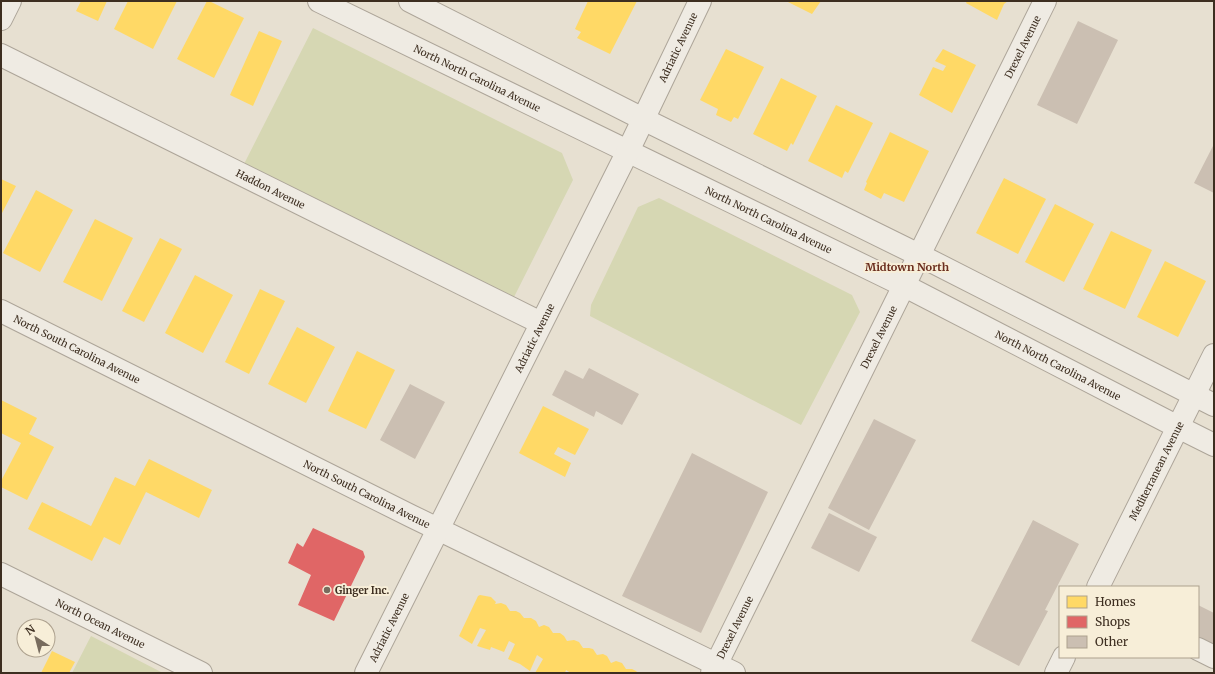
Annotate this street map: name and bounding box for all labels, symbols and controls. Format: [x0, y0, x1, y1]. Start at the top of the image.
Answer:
street label: Adriatic Avenue [655, 11, 700, 85]
street label: Drexel Avenue [1002, 13, 1044, 81]
street label: North North Carolina Avenue [411, 42, 543, 115]
street label: Haddon Avenue [234, 167, 307, 212]
street label: North North Carolina Avenue [703, 184, 834, 256]
district label: Midtown North [865, 260, 950, 274]
street label: Adriatic Avenue [511, 301, 557, 376]
street label: Drexel Avenue [858, 304, 900, 371]
street label: North South Carolina Avenue [11, 312, 142, 386]
street label: North North Carolina Avenue [993, 328, 1123, 403]
street label: Mediterranean Avenue [1126, 419, 1187, 523]
street label: North South Carolina Avenue [301, 457, 432, 531]
place label: Ginger Inc. [335, 584, 389, 597]
marker: Ginger Inc. [322, 585, 332, 595]
legend [1059, 586, 1199, 658]
street label: Adriatic Avenue [366, 591, 412, 665]
street label: Drexel Avenue [714, 594, 756, 661]
text: Homes [1095, 594, 1136, 609]
street label: North Ocean Avenue [53, 596, 147, 651]
text: Shops [1095, 614, 1130, 629]
north arrow [16, 618, 56, 658]
text: N [22, 622, 38, 638]
text: Other [1095, 634, 1129, 649]

